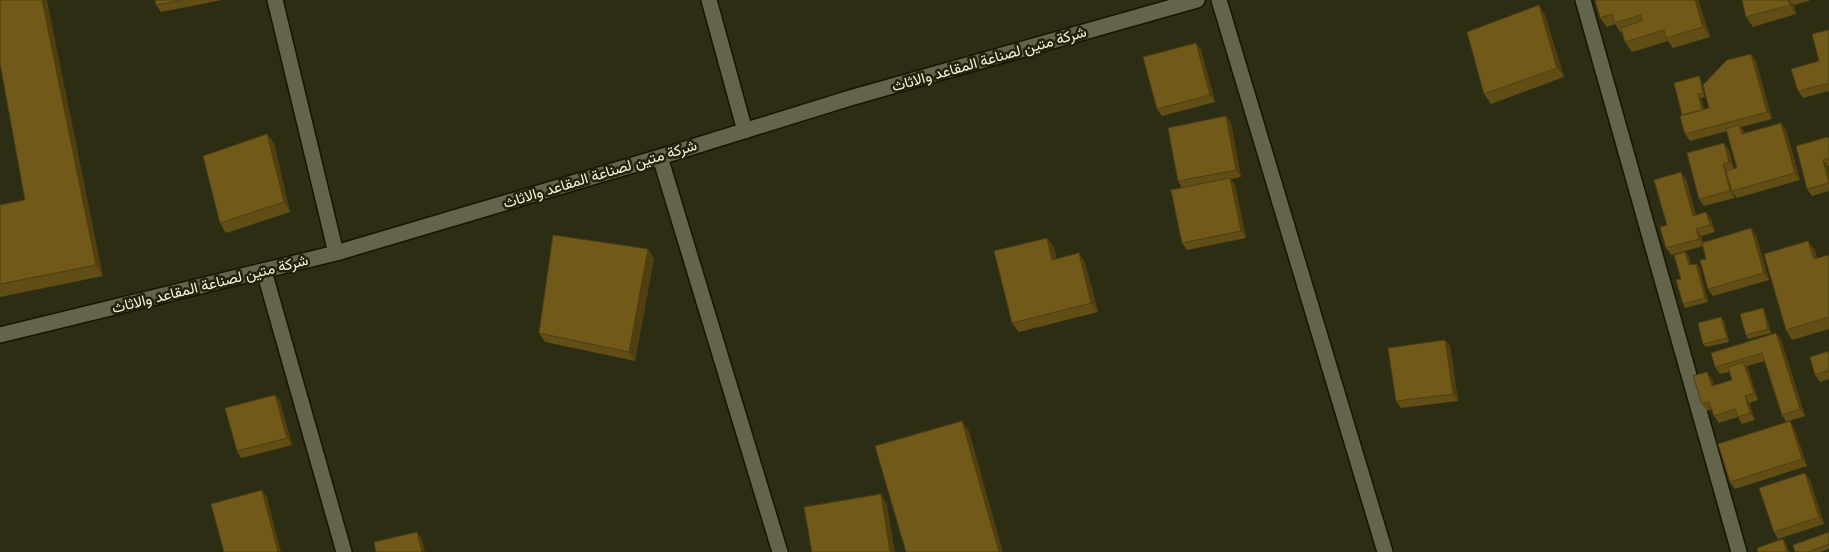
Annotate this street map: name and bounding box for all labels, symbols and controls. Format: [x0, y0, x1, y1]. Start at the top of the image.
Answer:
street label: شركة متين لصناعة المقاعد والاثاث [890, 23, 1089, 96]
street label: شركة متين لصناعة المقاعد والاثاث [501, 136, 700, 213]
street label: شركة متين لصناعة المقاعد والاثاث [110, 251, 310, 318]

